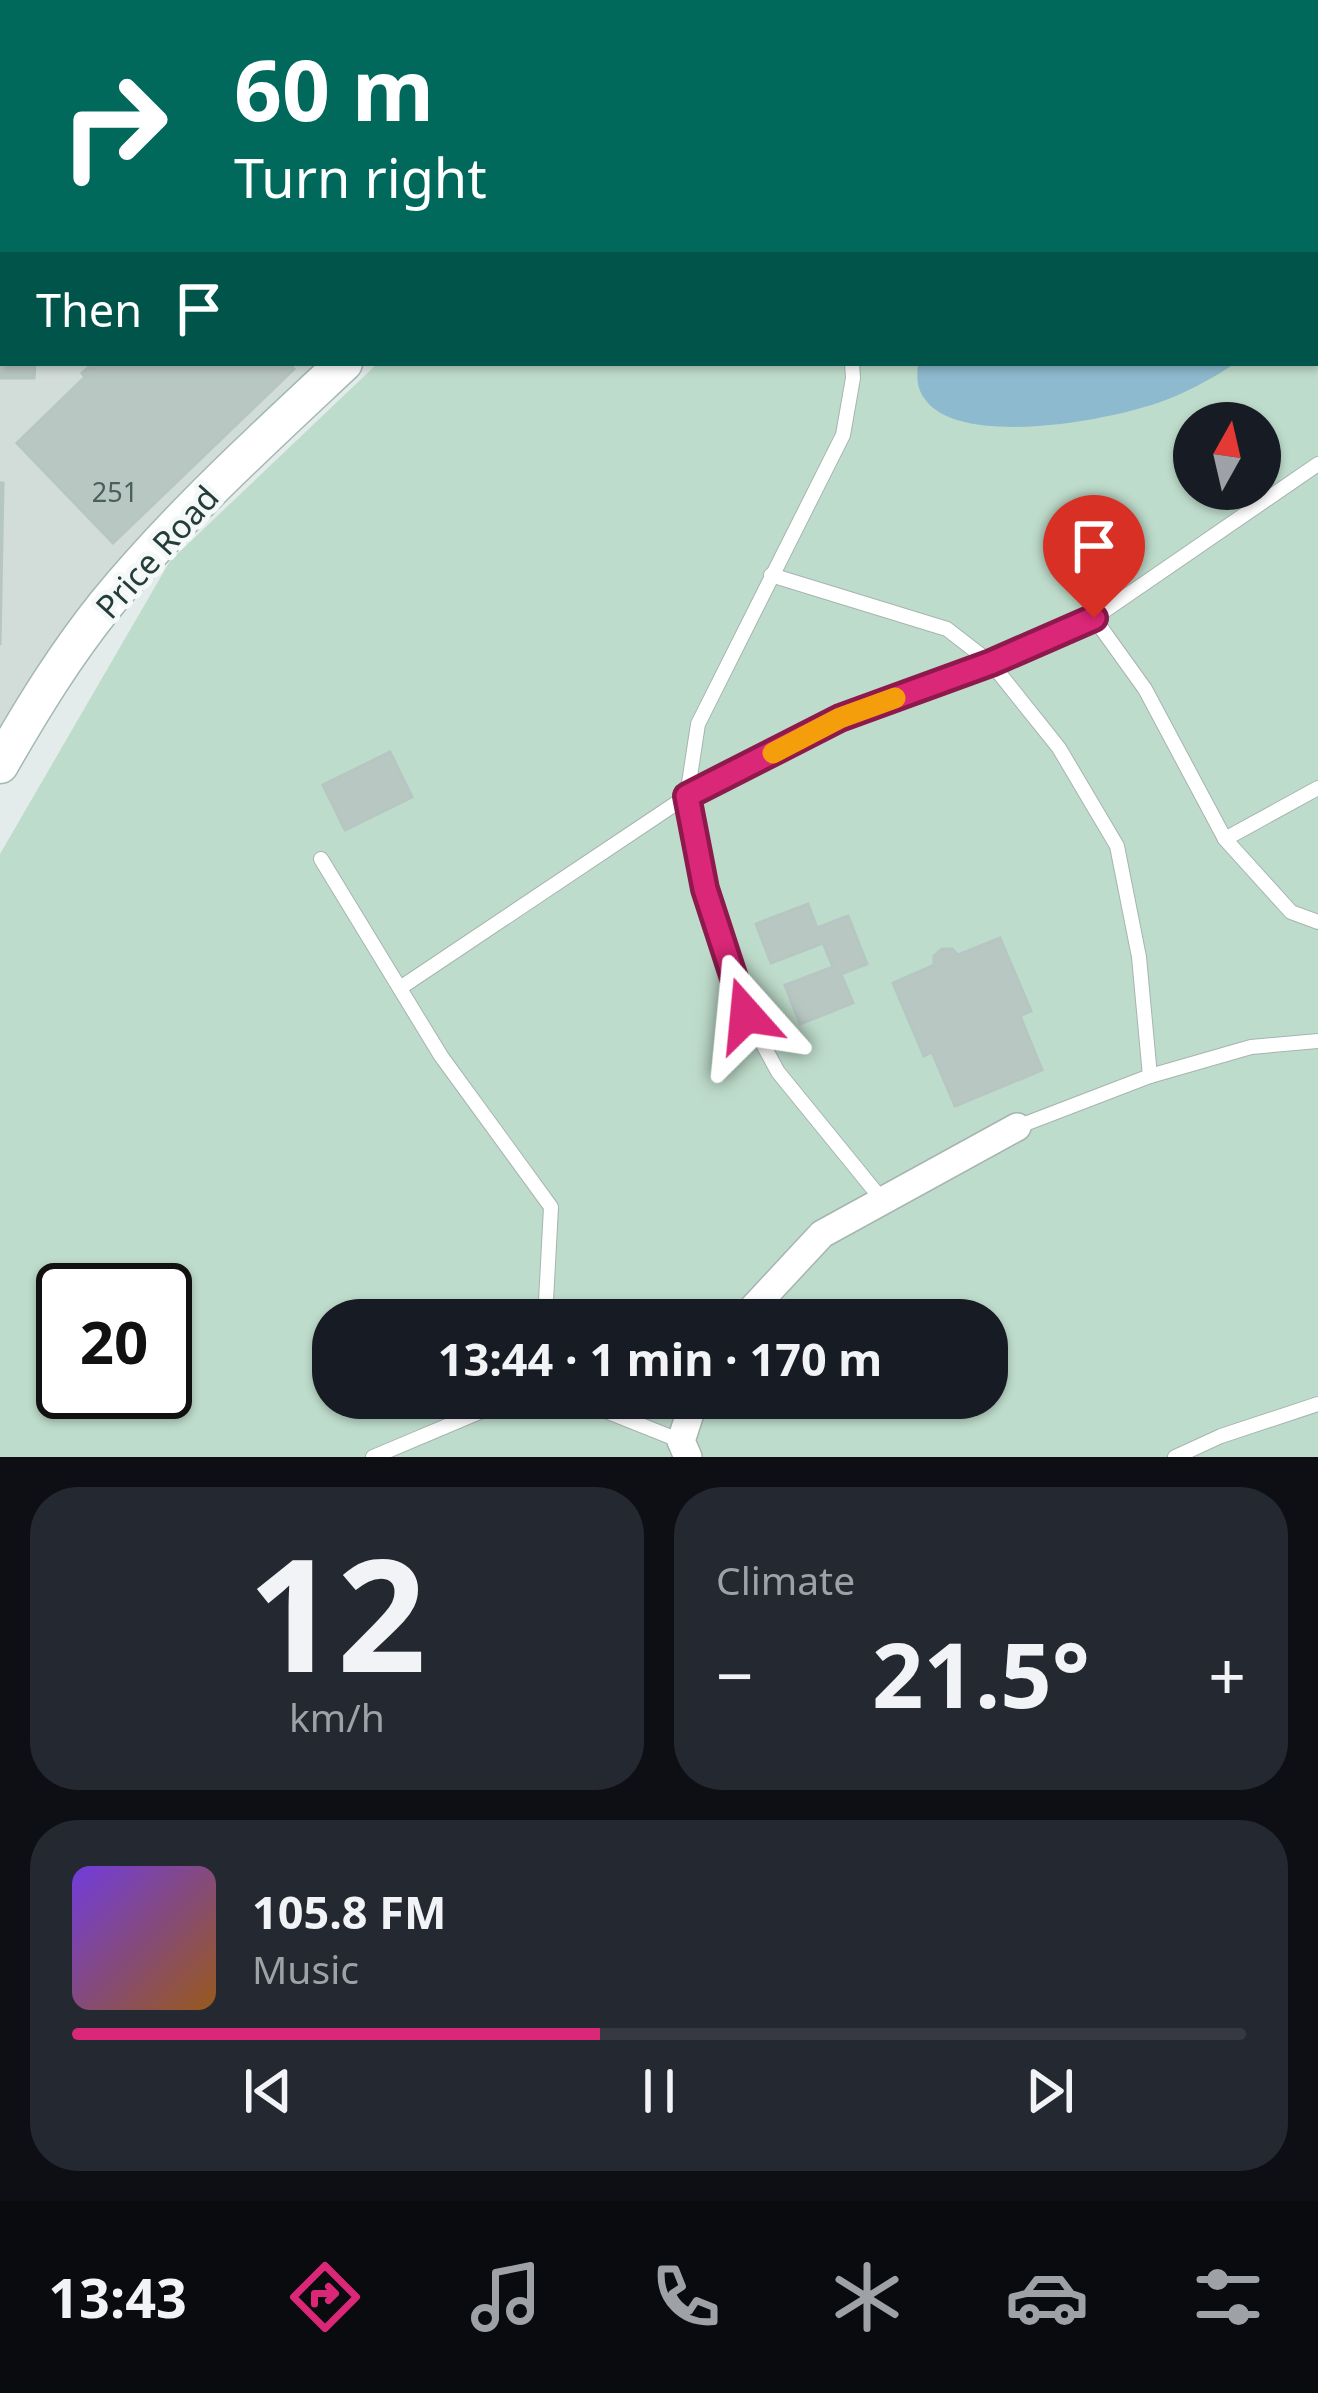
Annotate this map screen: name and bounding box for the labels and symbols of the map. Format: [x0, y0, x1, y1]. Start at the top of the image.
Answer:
north arrow [1173, 402, 1281, 510]
house number: 251 [92, 473, 138, 510]
street label: Price Road [85, 476, 228, 628]
pin [1043, 495, 1145, 618]
position arrow [683, 952, 809, 1078]
speed limit sign: 20 [36, 1263, 192, 1419]

